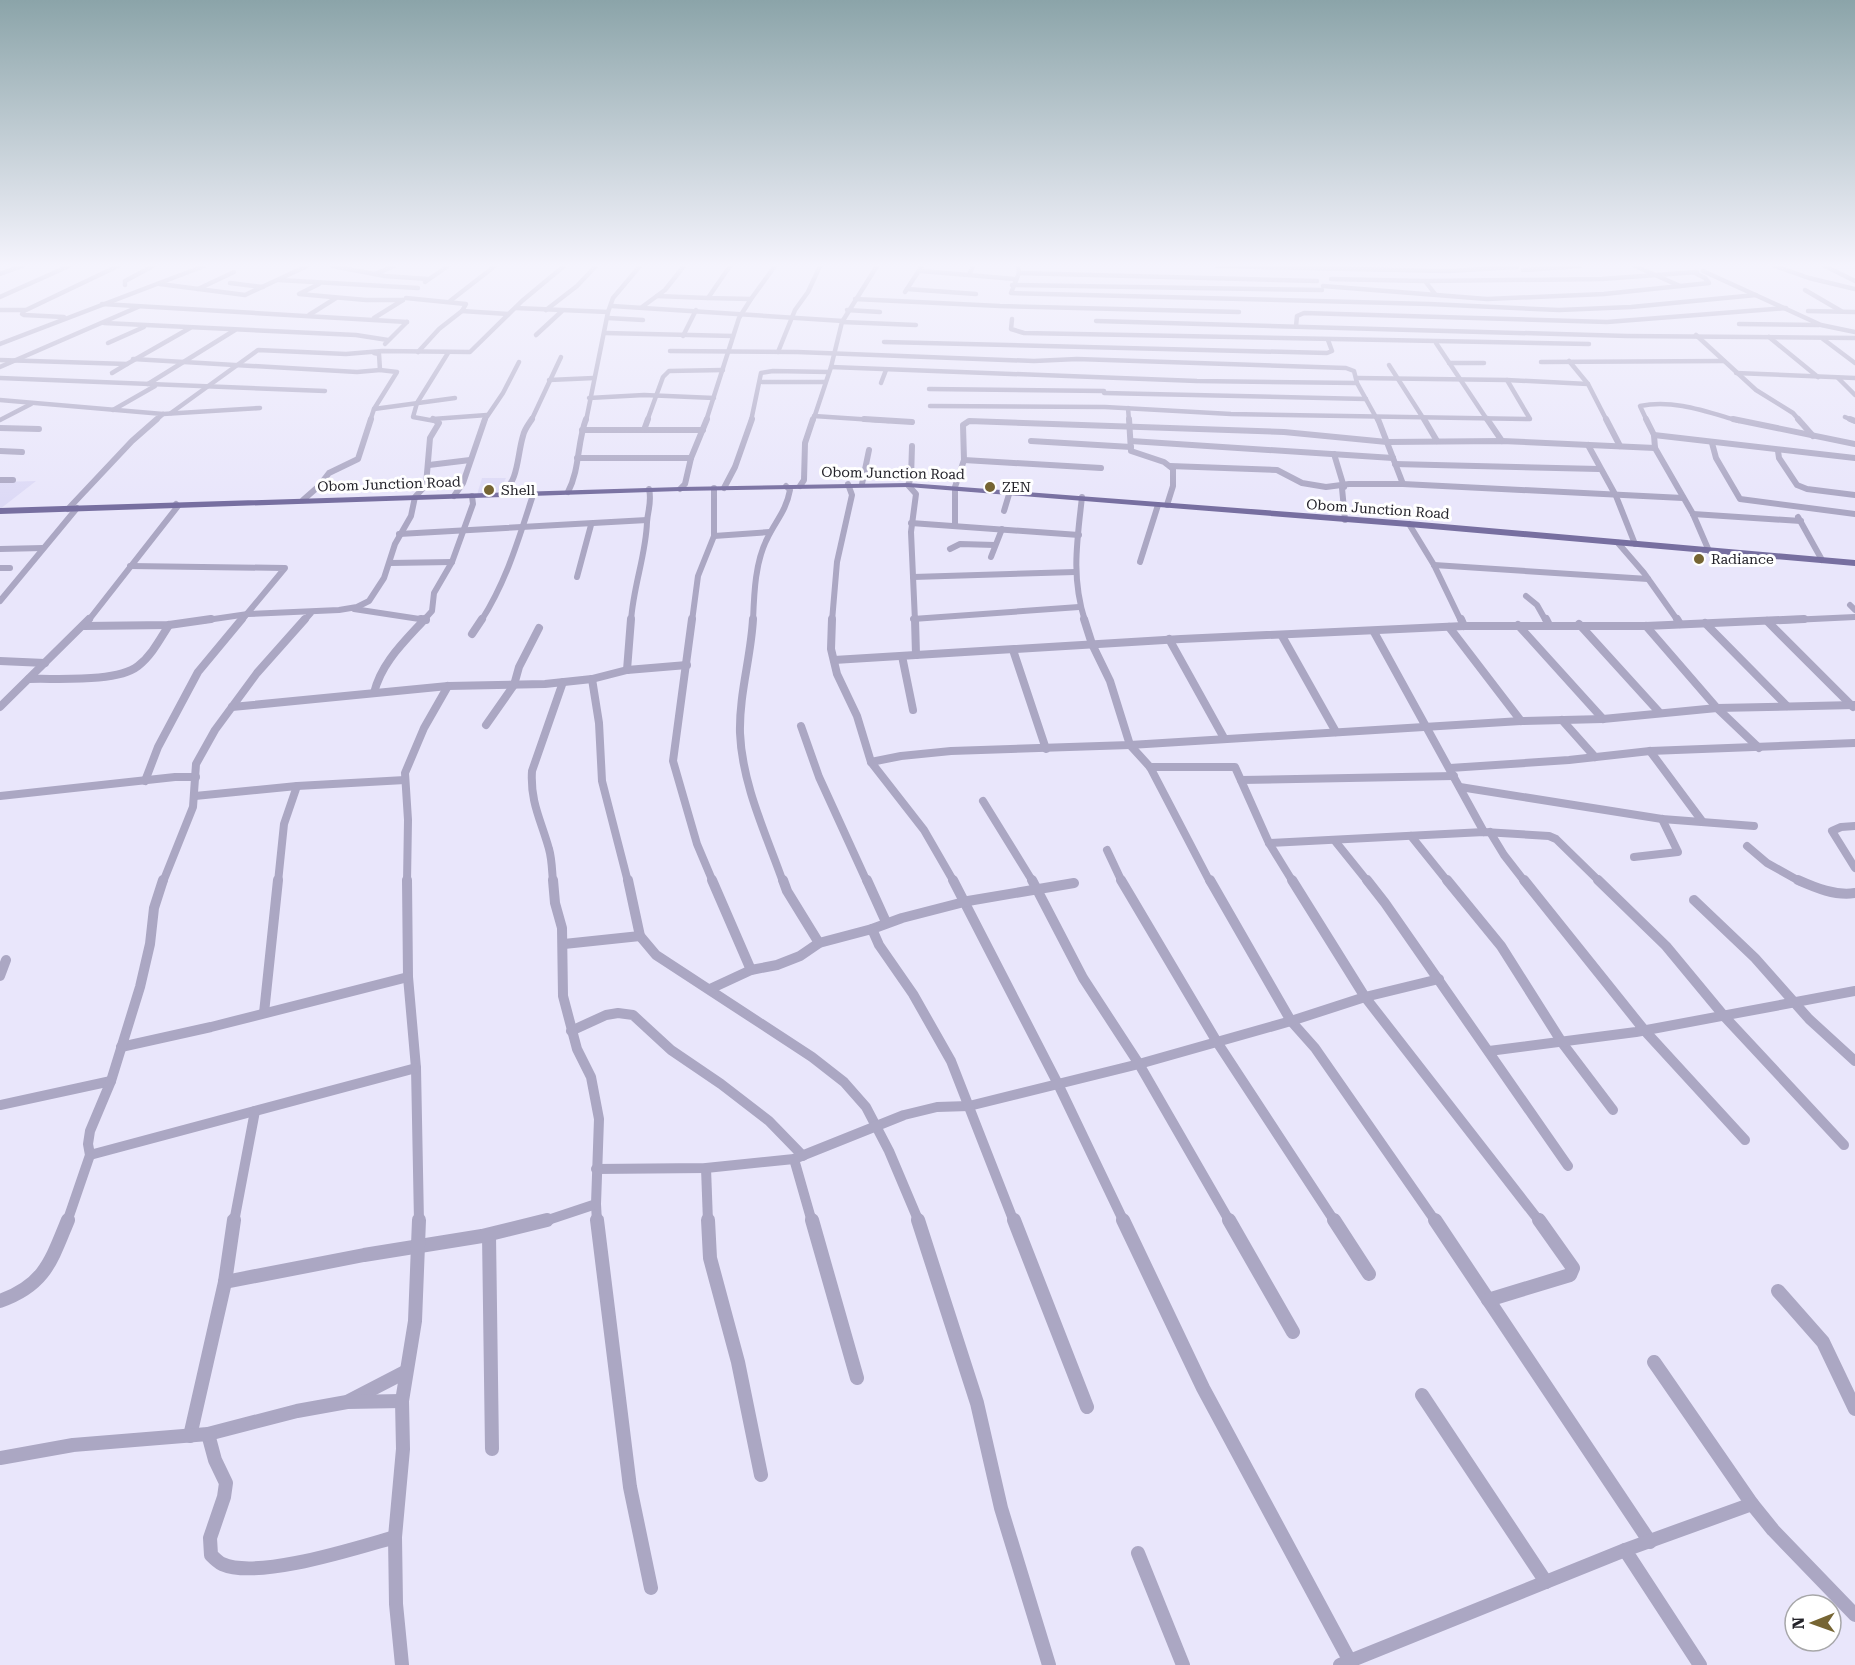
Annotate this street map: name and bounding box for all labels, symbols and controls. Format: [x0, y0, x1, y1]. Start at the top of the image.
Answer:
street label: Obom Junction Road [821, 464, 965, 482]
street label: Obom Junction Road [317, 473, 461, 495]
place label: ZEN [1002, 479, 1031, 495]
marker: ZEN [983, 480, 997, 494]
place label: Shell [501, 482, 536, 498]
marker: Shell [482, 483, 496, 497]
street label: Obom Junction Road [1306, 496, 1450, 522]
place label: Radiance [1711, 551, 1774, 567]
marker: Radiance [1692, 552, 1706, 566]
north arrow [1783, 1593, 1843, 1653]
text: N [1789, 1617, 1808, 1630]

